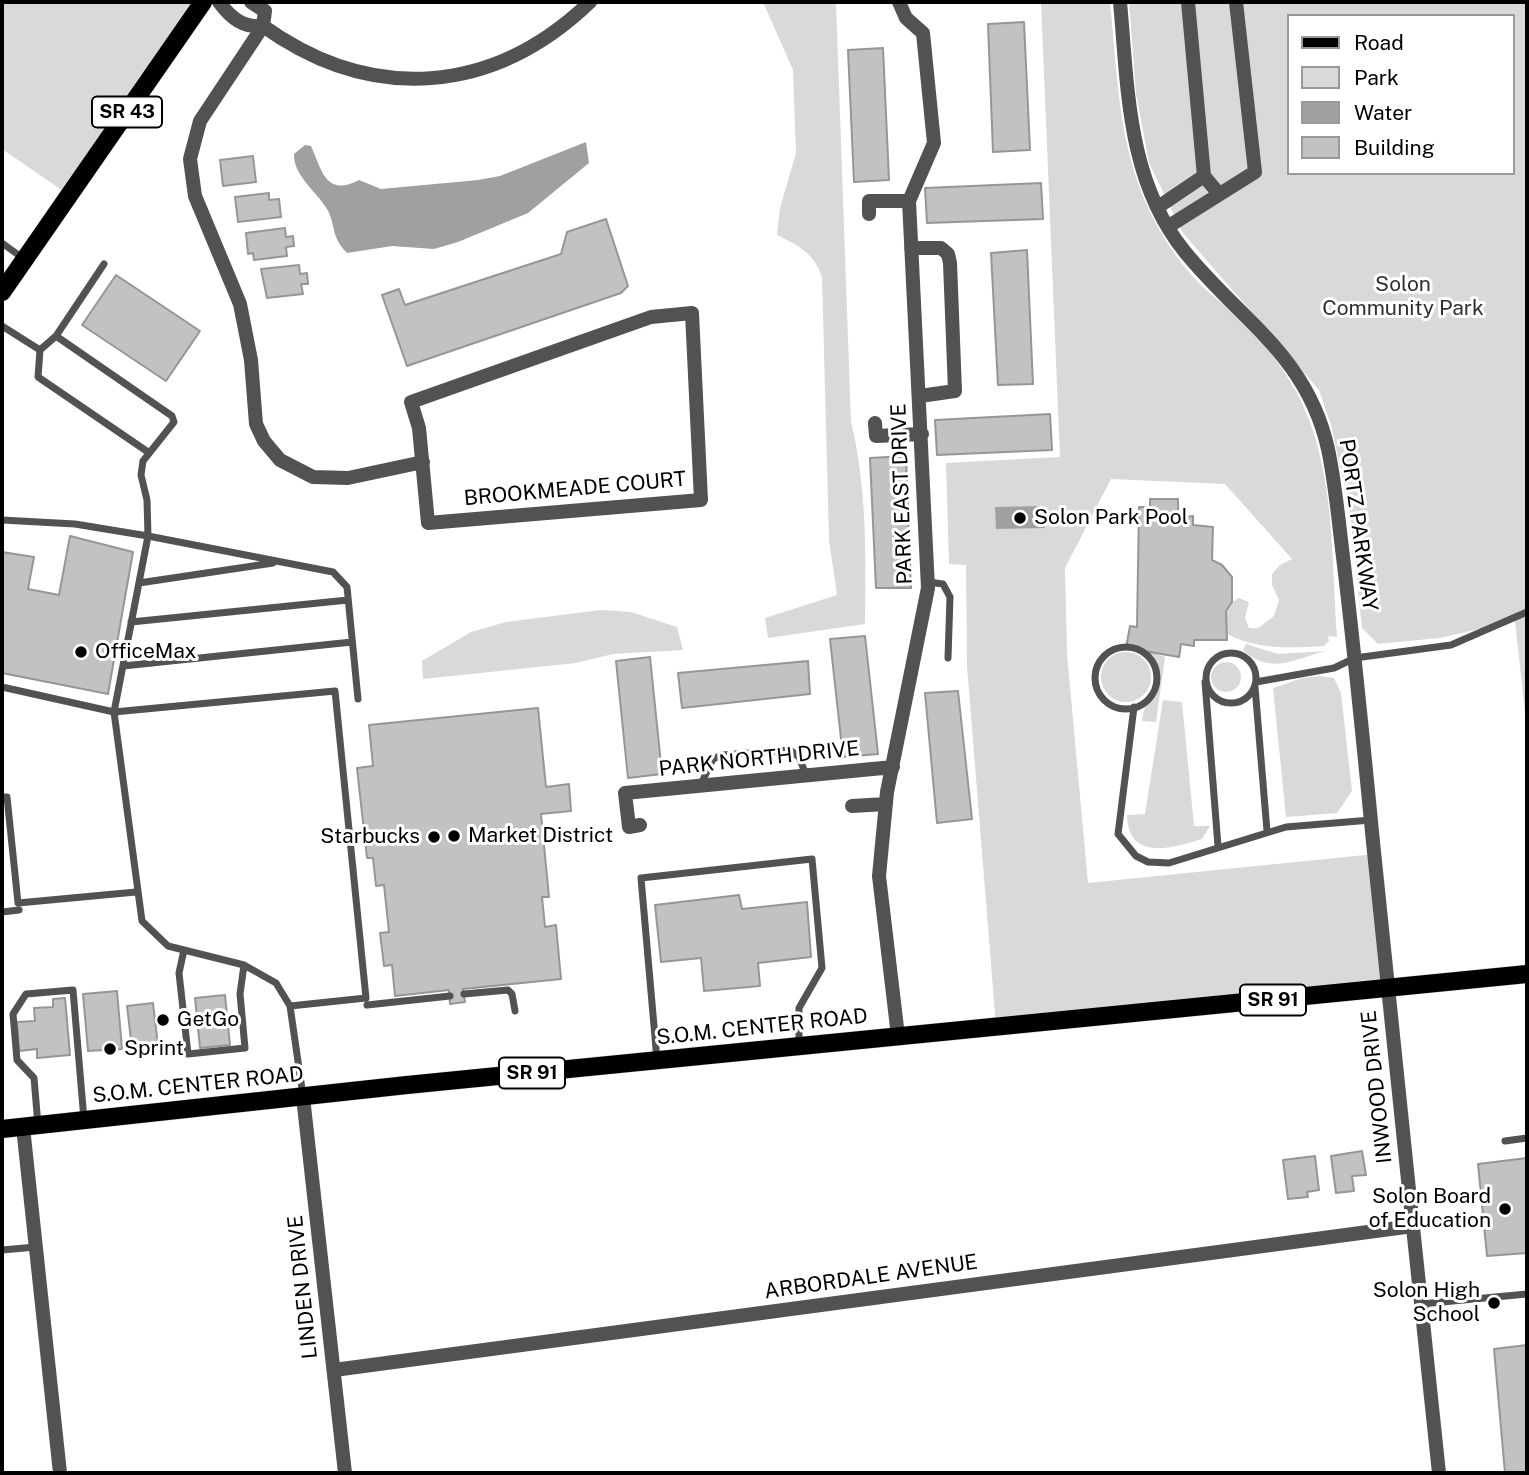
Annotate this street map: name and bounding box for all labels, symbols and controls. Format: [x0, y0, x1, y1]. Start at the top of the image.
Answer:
legend [1288, 14, 1515, 175]
text: Road [1354, 30, 1404, 55]
text: Park [1354, 65, 1399, 90]
road number: SR 43 [92, 96, 162, 128]
text: Water [1354, 100, 1412, 125]
text: Building [1354, 135, 1435, 160]
park label: Solon Community Park [1322, 272, 1484, 322]
street label: PARK EAST DRIVE [886, 403, 918, 585]
street label: PORTZ PARKWAY [1333, 437, 1383, 613]
street label: BROOKMEADE COURT [463, 467, 687, 511]
place label: Solon Park Pool [1034, 505, 1188, 531]
marker: Solon Park Pool [1012, 510, 1028, 526]
place label: OfficeMax [95, 639, 196, 665]
marker: OfficeMax [73, 644, 89, 660]
street label: PARK NORTH DRIVE [658, 736, 860, 782]
place label: Market District [468, 823, 613, 849]
place label: Starbucks [320, 824, 420, 850]
marker: Market District [446, 828, 462, 844]
marker: Starbucks [426, 829, 442, 845]
road number: SR 91 [1240, 984, 1306, 1016]
street label: S.O.M. CENTER ROAD [655, 1003, 869, 1051]
place label: GetGo [177, 1007, 239, 1033]
street label: INWOOD DRIVE [1356, 1009, 1398, 1165]
marker: GetGo [155, 1012, 171, 1028]
place label: Sprint [124, 1036, 184, 1062]
marker: Sprint [102, 1041, 118, 1057]
road number: SR 91 [499, 1058, 565, 1088]
street label: S.O.M. CENTER ROAD [91, 1061, 305, 1109]
place label: Solon Board of Education [1369, 1184, 1491, 1234]
marker: Solon Board of Education [1497, 1201, 1513, 1217]
street label: LINDEN DRIVE [283, 1214, 323, 1360]
street label: ARBORDALE AVENUE [763, 1250, 979, 1304]
place label: Solon High School [1373, 1278, 1480, 1328]
marker: Solon High School [1486, 1295, 1502, 1311]

